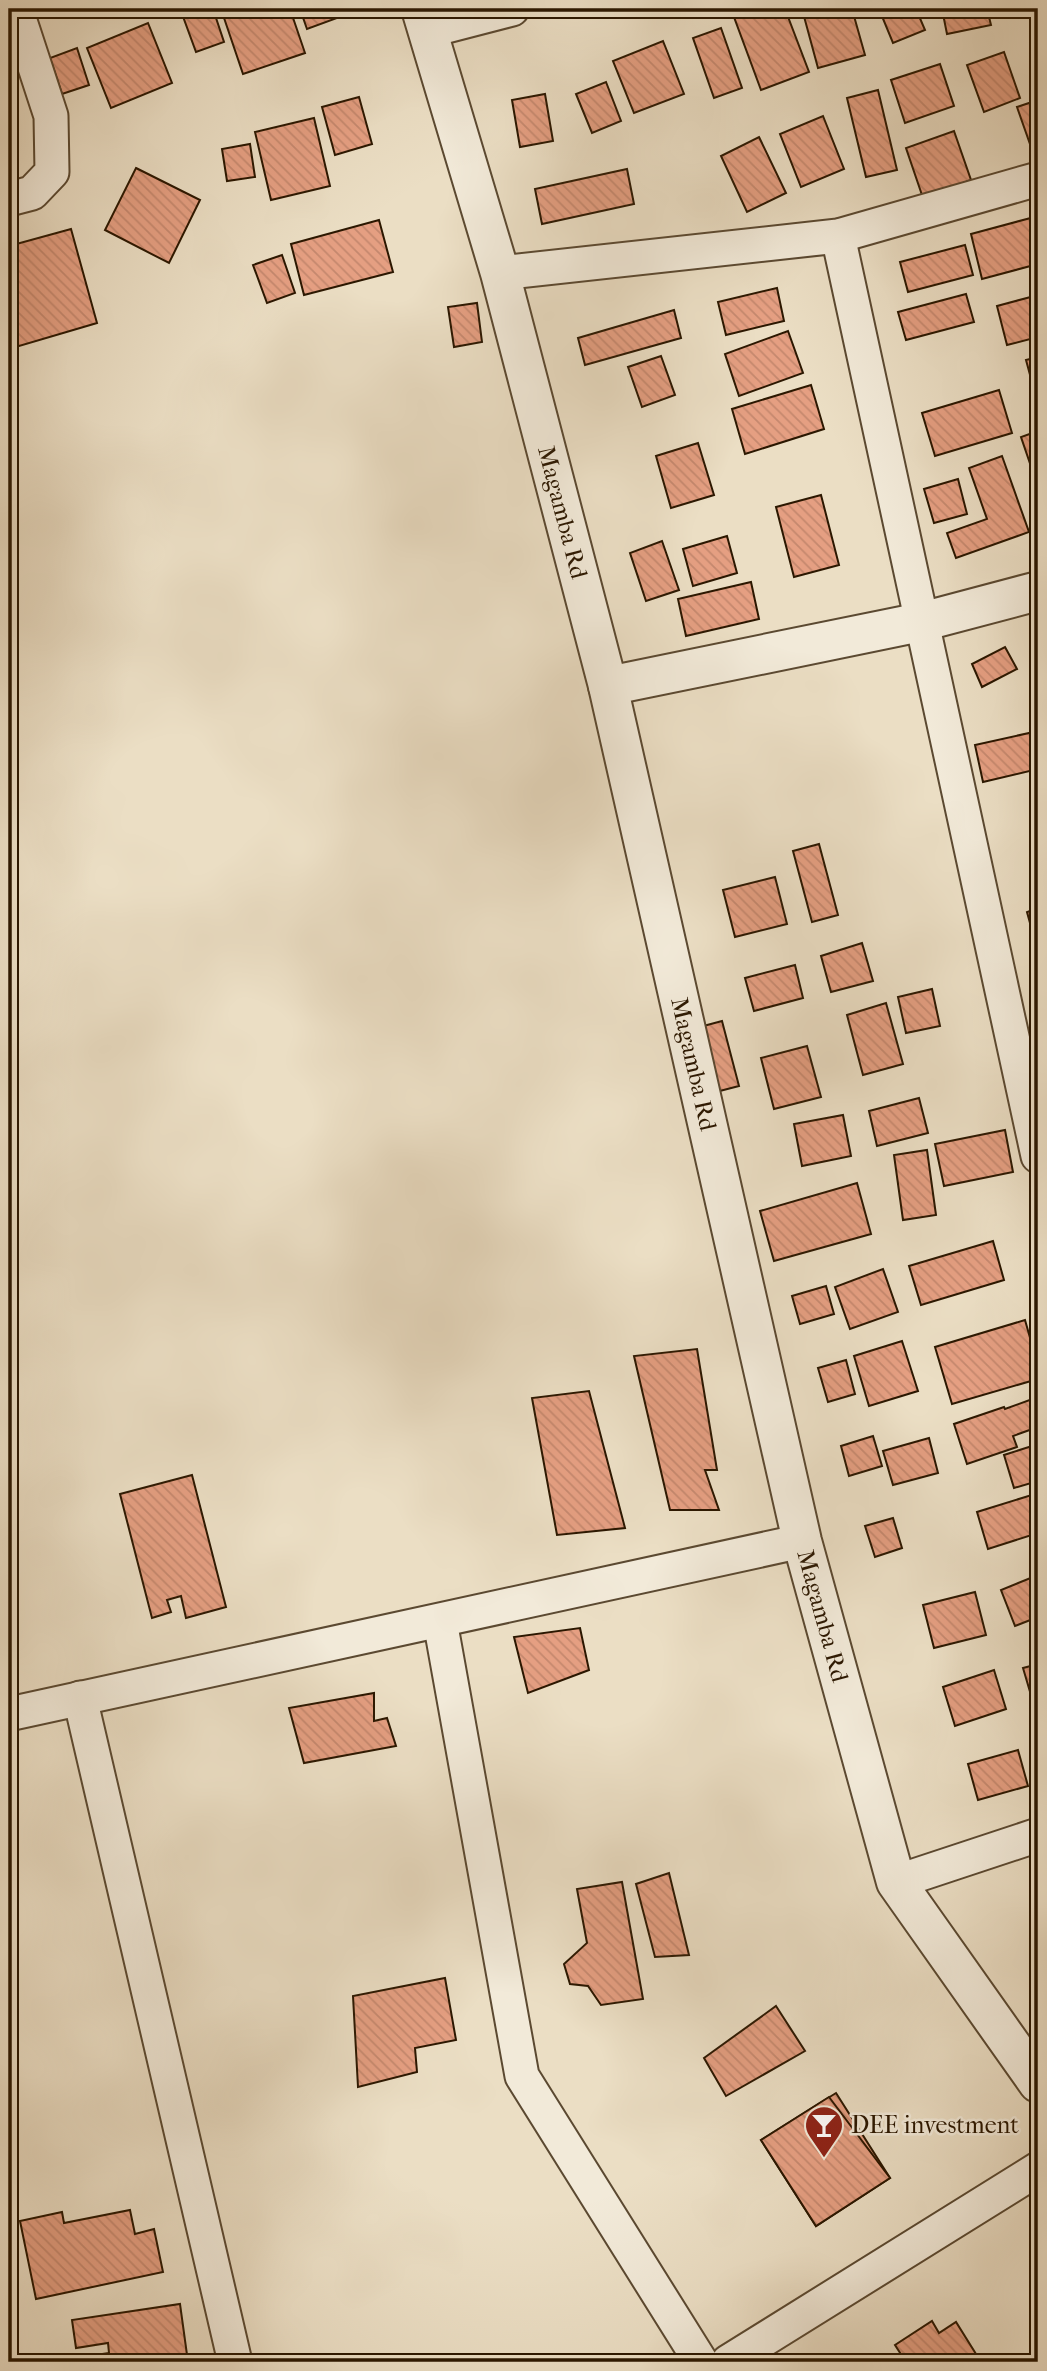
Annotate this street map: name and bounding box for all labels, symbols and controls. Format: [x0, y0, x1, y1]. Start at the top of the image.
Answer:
street label: Magamba Rd [532, 443, 594, 583]
street label: Magamba Rd [665, 995, 723, 1134]
street label: Magamba Rd [791, 1547, 854, 1686]
bar icon: DEE investment [803, 2104, 845, 2159]
place label: DEE investment [851, 2111, 1019, 2139]

